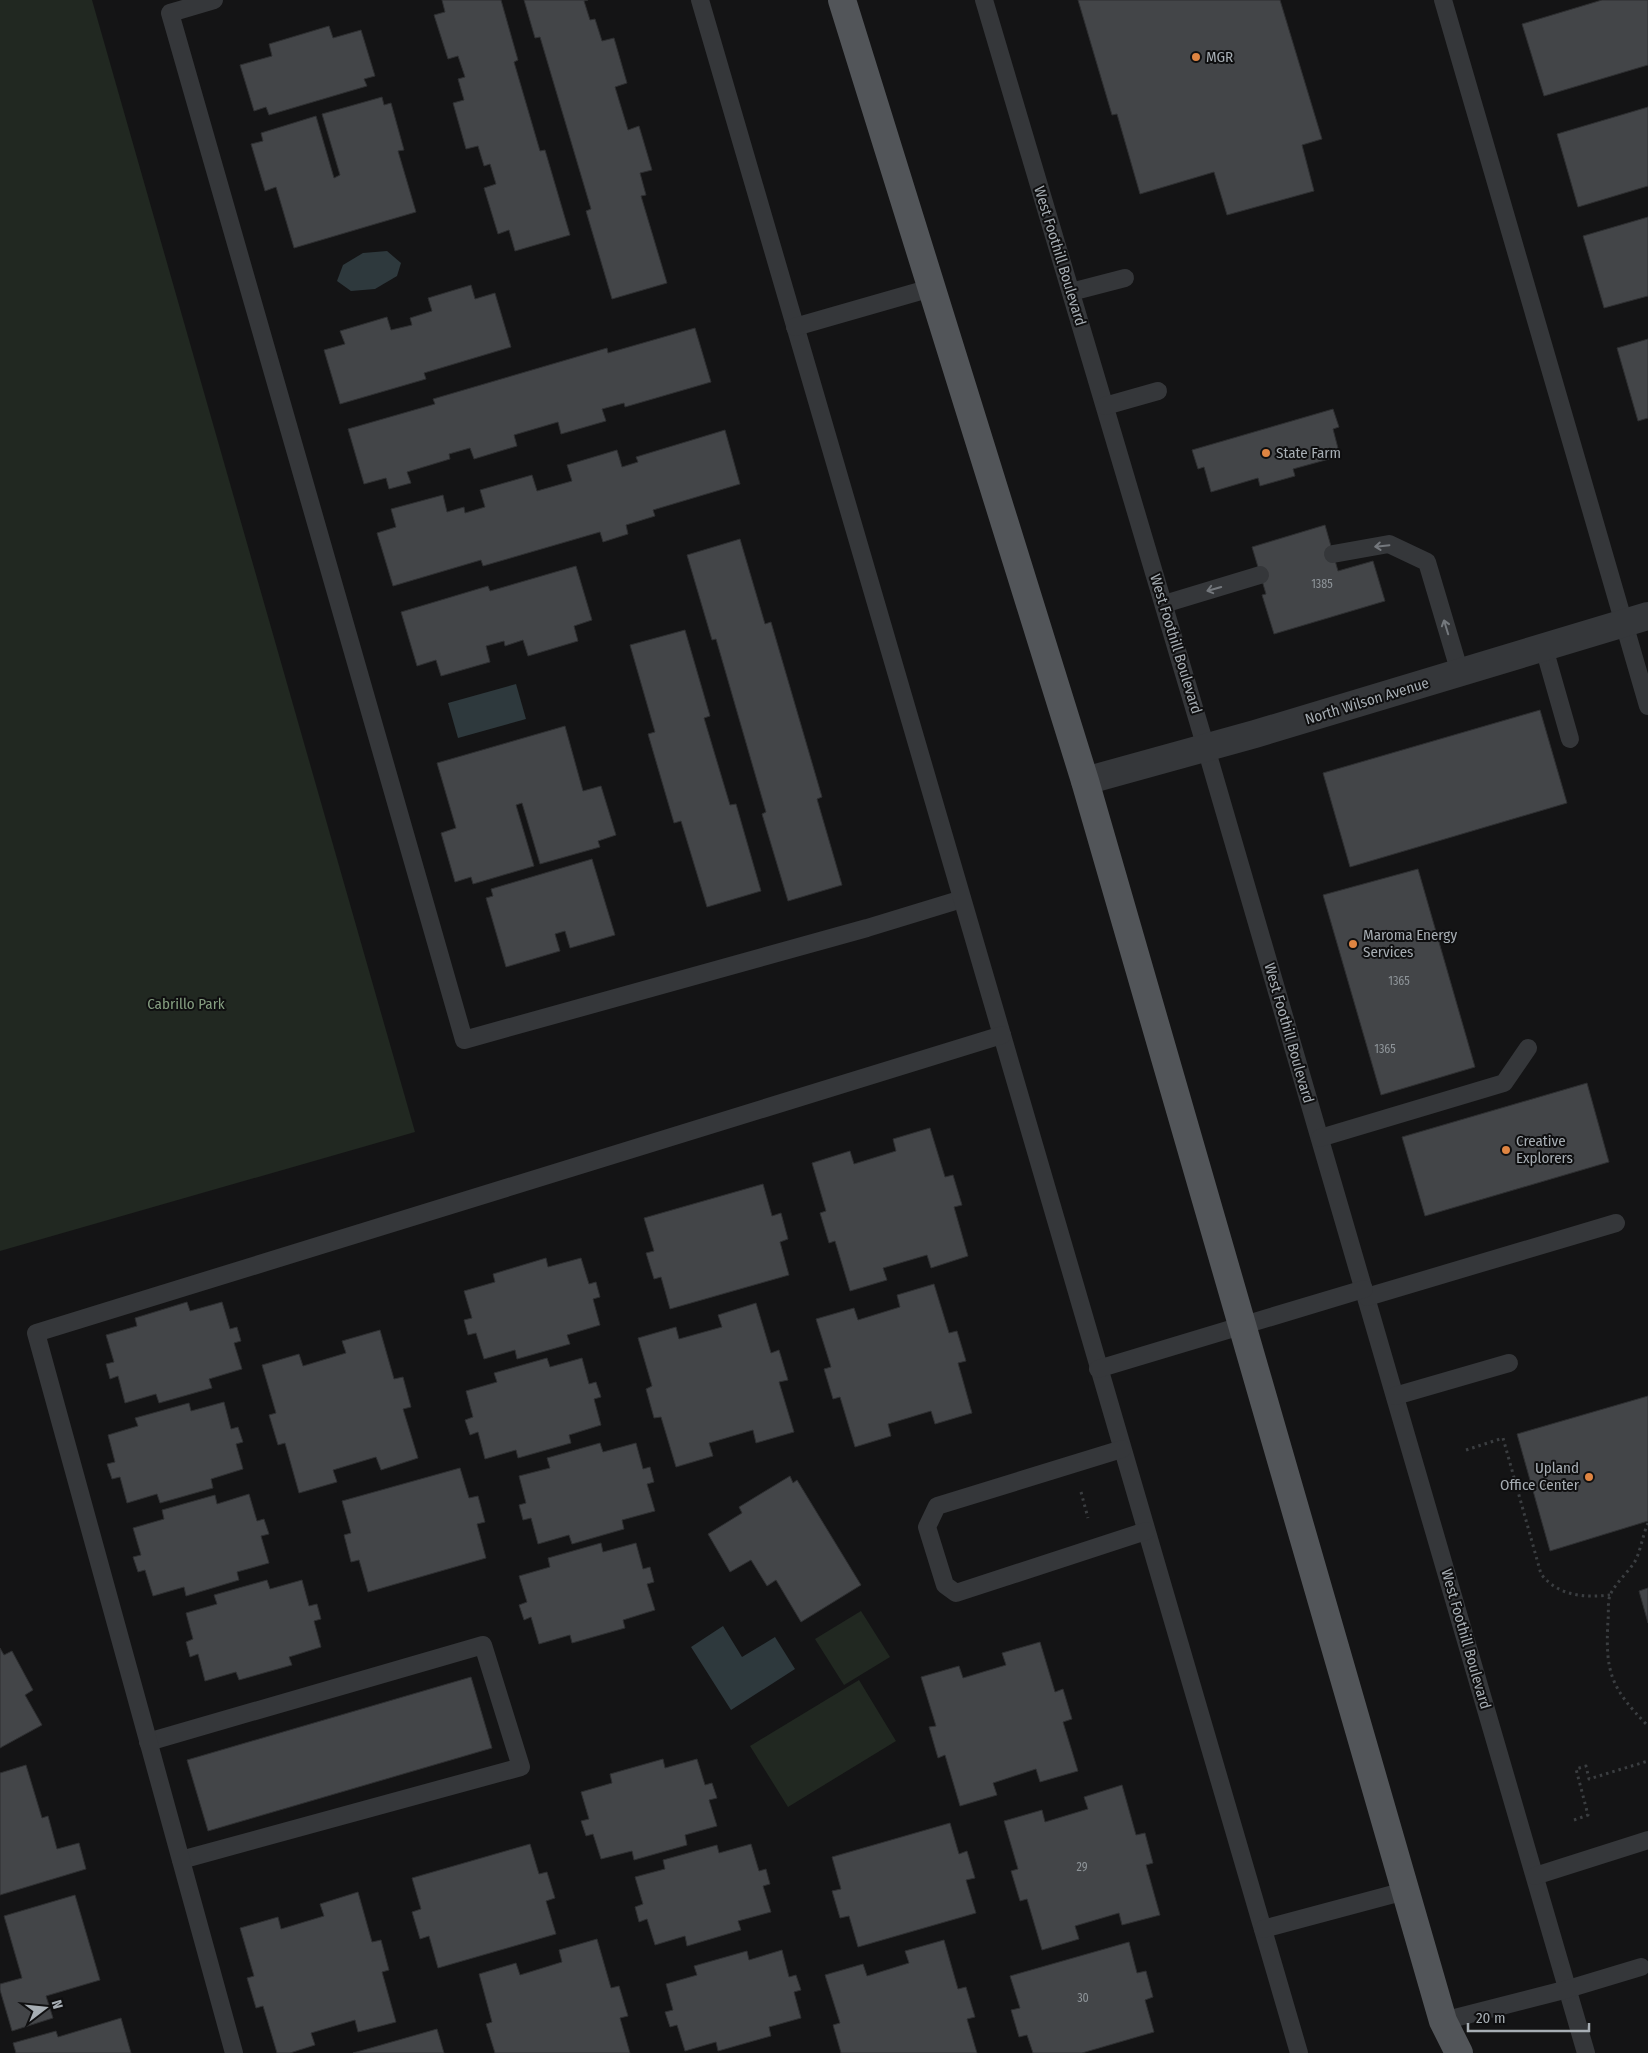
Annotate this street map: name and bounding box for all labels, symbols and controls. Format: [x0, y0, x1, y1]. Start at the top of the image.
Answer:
place label: MGR [1206, 48, 1233, 66]
marker: MGR [1190, 51, 1202, 63]
street label: West Foothill Boulevard [1030, 184, 1090, 328]
place label: State Farm [1276, 444, 1341, 462]
marker: State Farm [1260, 447, 1272, 459]
one-way arrow [1375, 541, 1391, 550]
street label: West Foothill Boulevard [1146, 572, 1206, 716]
house number: 1385 [1311, 577, 1333, 591]
one-way arrow [1206, 585, 1222, 595]
one-way arrow [1441, 619, 1451, 635]
street label: North Wilson Avenue [1303, 674, 1431, 728]
place label: Maroma Energy Services [1363, 926, 1457, 961]
marker: Maroma Energy Services [1347, 938, 1359, 950]
street label: West Foothill Boulevard [1260, 961, 1318, 1105]
house number: 1365 [1388, 974, 1410, 988]
park label: Cabrillo Park [147, 995, 225, 1013]
house number: 1365 [1374, 1042, 1396, 1056]
place label: Creative Explorers [1516, 1132, 1573, 1167]
marker: Creative Explorers [1500, 1144, 1512, 1156]
place label: Upland Office Center [1500, 1459, 1580, 1494]
marker: Upland Office Center [1583, 1471, 1595, 1483]
street label: West Foothill Boulevard [1437, 1567, 1495, 1711]
house number: 29 [1076, 1860, 1088, 1874]
north arrow [20, 1983, 70, 2033]
house number: 30 [1077, 1991, 1089, 2005]
text: N [48, 1998, 66, 2011]
scale bar [1468, 2000, 1589, 2032]
text: 20 m [1476, 2009, 1506, 2027]

